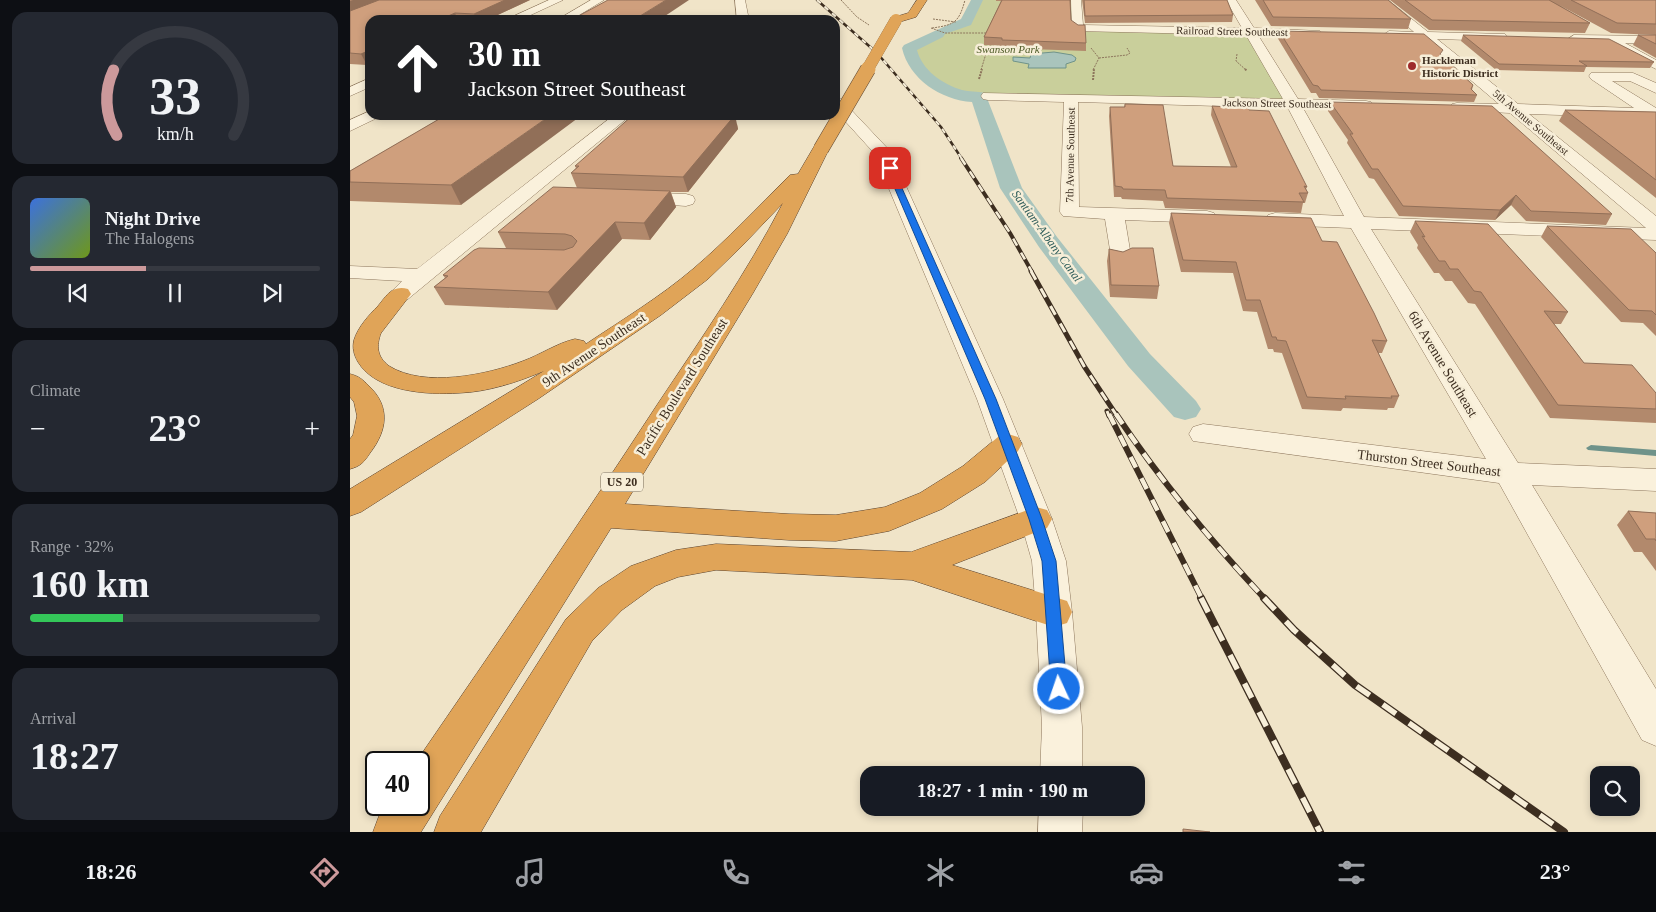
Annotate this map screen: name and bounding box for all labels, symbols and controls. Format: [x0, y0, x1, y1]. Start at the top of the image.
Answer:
street label: Railroad Street Southeast [1176, 24, 1288, 38]
icon: ahead [385, 35, 450, 100]
text: 30 m [468, 35, 541, 74]
park label: Swanson Park [976, 43, 1041, 55]
place label: Hackleman Historic District [1422, 54, 1498, 79]
marker: Hackleman Historic District [1406, 60, 1418, 72]
text: 33 [149, 68, 201, 125]
text: Jackson Street Southeast [468, 76, 686, 101]
street label: 5th Avenue Southeast [1491, 87, 1571, 157]
street label: Jackson Street Southeast [1223, 96, 1331, 110]
street label: 7th Avenue Southeast [1063, 107, 1077, 203]
text: km/h [157, 124, 193, 144]
pin [869, 147, 911, 189]
icon: arrive [876, 154, 904, 182]
water label: Santiam-Albany Canal [1009, 188, 1085, 285]
text: Night Drive [105, 208, 201, 229]
text: The Halogens [105, 230, 194, 247]
icon: previous [64, 279, 92, 307]
icon: pause [161, 279, 189, 307]
icon: next [258, 279, 286, 307]
street label: 6th Avenue Southeast [1405, 308, 1481, 420]
street label: 9th Avenue Southeast [540, 310, 648, 390]
street label: Pacific Boulevard Southeast [634, 316, 730, 458]
text: Climate [30, 382, 81, 399]
text: 23° [148, 407, 202, 449]
text: − [30, 413, 46, 444]
text: + [304, 413, 320, 444]
street label: Thurston Street Southeast [1356, 447, 1502, 479]
road number: US 20 [601, 472, 643, 492]
text: Range · 32% [30, 538, 114, 555]
text: 160 km [30, 563, 149, 605]
position arrow [1032, 662, 1084, 714]
text: Arrival [30, 710, 76, 727]
text: 18:27 [30, 735, 119, 777]
speed limit sign: 40 [365, 751, 430, 816]
map controls [1590, 766, 1640, 816]
button: search [1590, 766, 1640, 816]
text: 18:27 · 1 min · 190 m [917, 780, 1088, 801]
icon: directions [307, 855, 342, 890]
icon: music [513, 855, 548, 890]
icon: phone [718, 855, 753, 890]
icon: climate [923, 855, 958, 890]
icon: car [1129, 855, 1164, 890]
icon: filters [1334, 855, 1369, 890]
text: 18:26 [85, 859, 137, 884]
text: 23° [1540, 859, 1571, 884]

